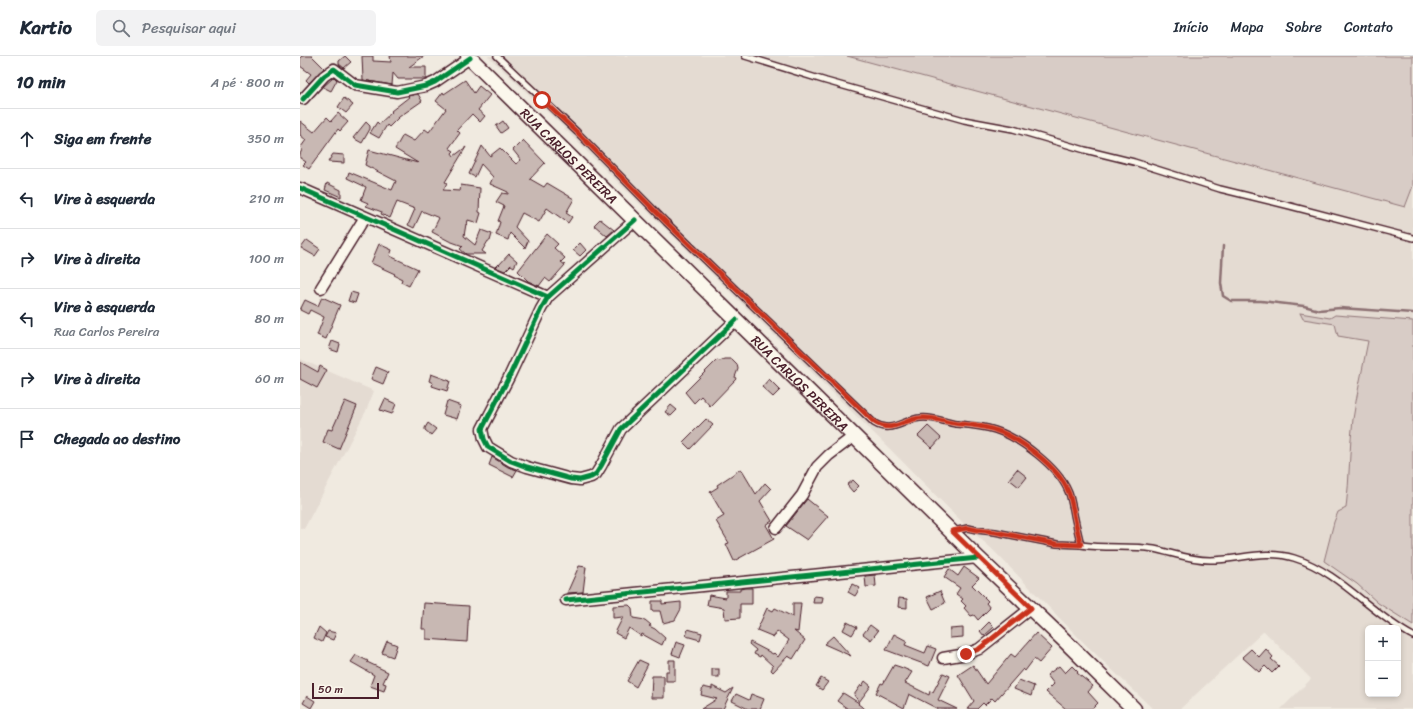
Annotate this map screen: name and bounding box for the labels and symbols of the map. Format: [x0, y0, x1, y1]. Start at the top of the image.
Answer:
route start [533, 91, 551, 109]
street label: RUA CARLOS PEREIRA [515, 102, 623, 210]
street label: RUA CARLOS PEREIRA [746, 330, 854, 437]
route end [957, 645, 975, 663]
scale bar [312, 681, 379, 700]

